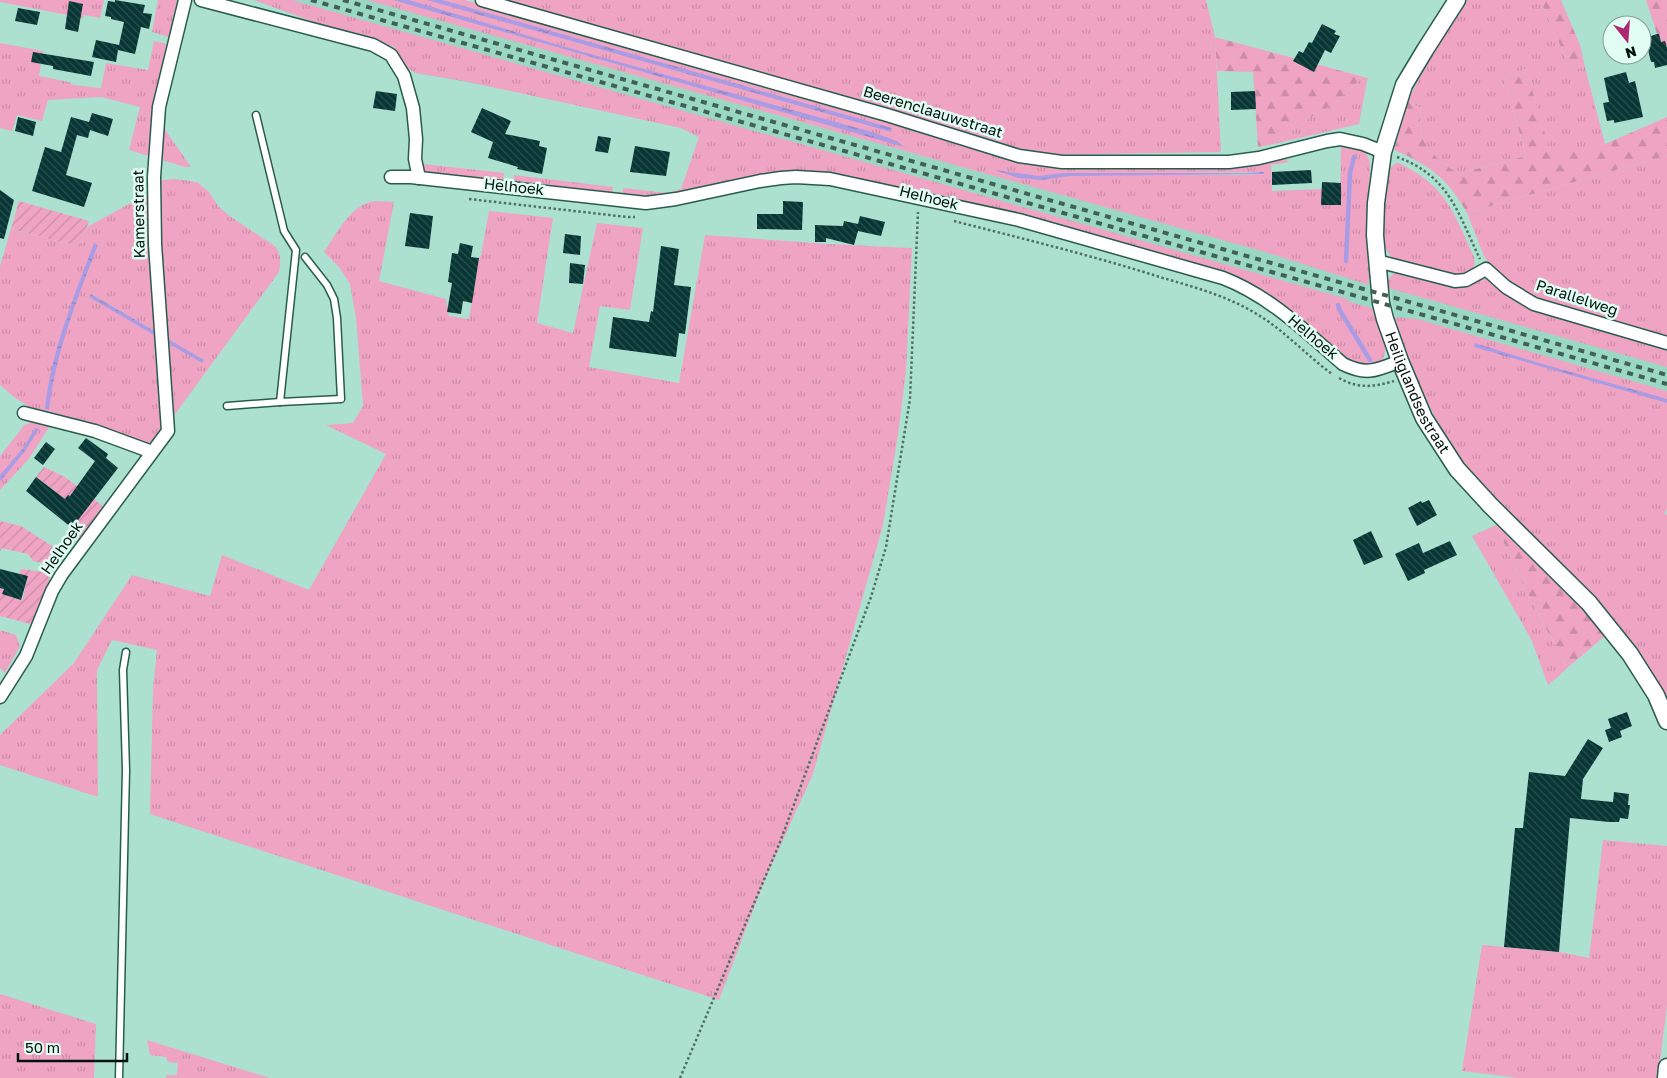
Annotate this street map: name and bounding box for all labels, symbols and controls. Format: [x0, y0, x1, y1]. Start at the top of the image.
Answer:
north arrow [1602, 15, 1652, 65]
text: N [1623, 43, 1639, 63]
street label: Beerenclaauwstraat [861, 81, 1005, 141]
street label: Kamerstraat [128, 169, 148, 259]
street label: Helhoek [483, 174, 546, 198]
street label: Helhoek [898, 181, 961, 213]
street label: Parallelweg [1534, 275, 1621, 319]
street label: Helhoek [1285, 310, 1343, 363]
street label: Heiliglandsestraat [1382, 329, 1454, 456]
street label: Helhoek [37, 517, 86, 577]
scale bar [18, 1030, 126, 1062]
text: 50 m [25, 1038, 60, 1056]

